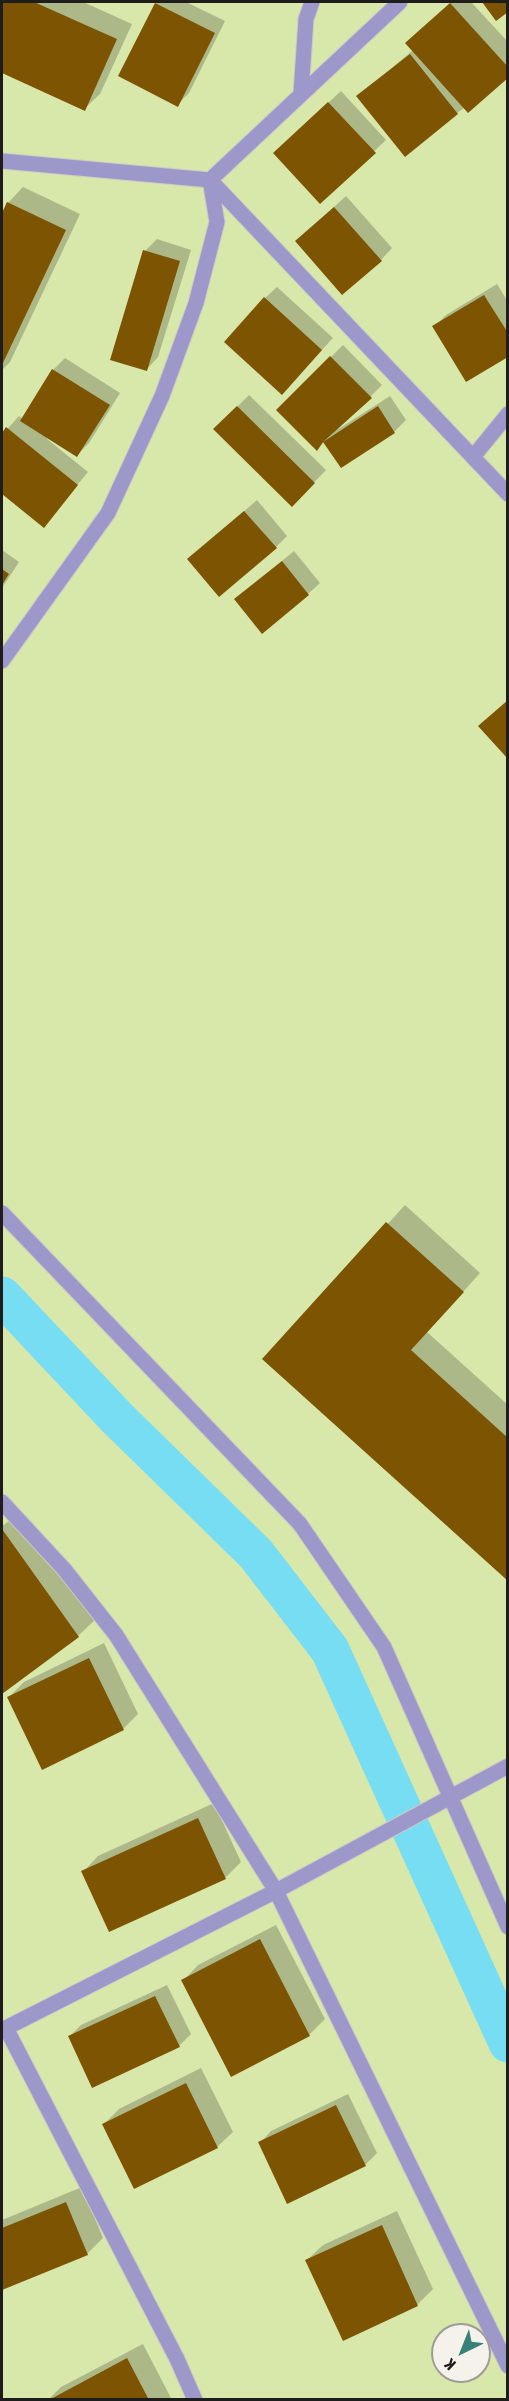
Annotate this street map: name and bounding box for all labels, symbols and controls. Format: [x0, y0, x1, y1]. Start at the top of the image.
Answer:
north arrow [431, 2323, 491, 2383]
text: K [441, 2355, 459, 2374]

